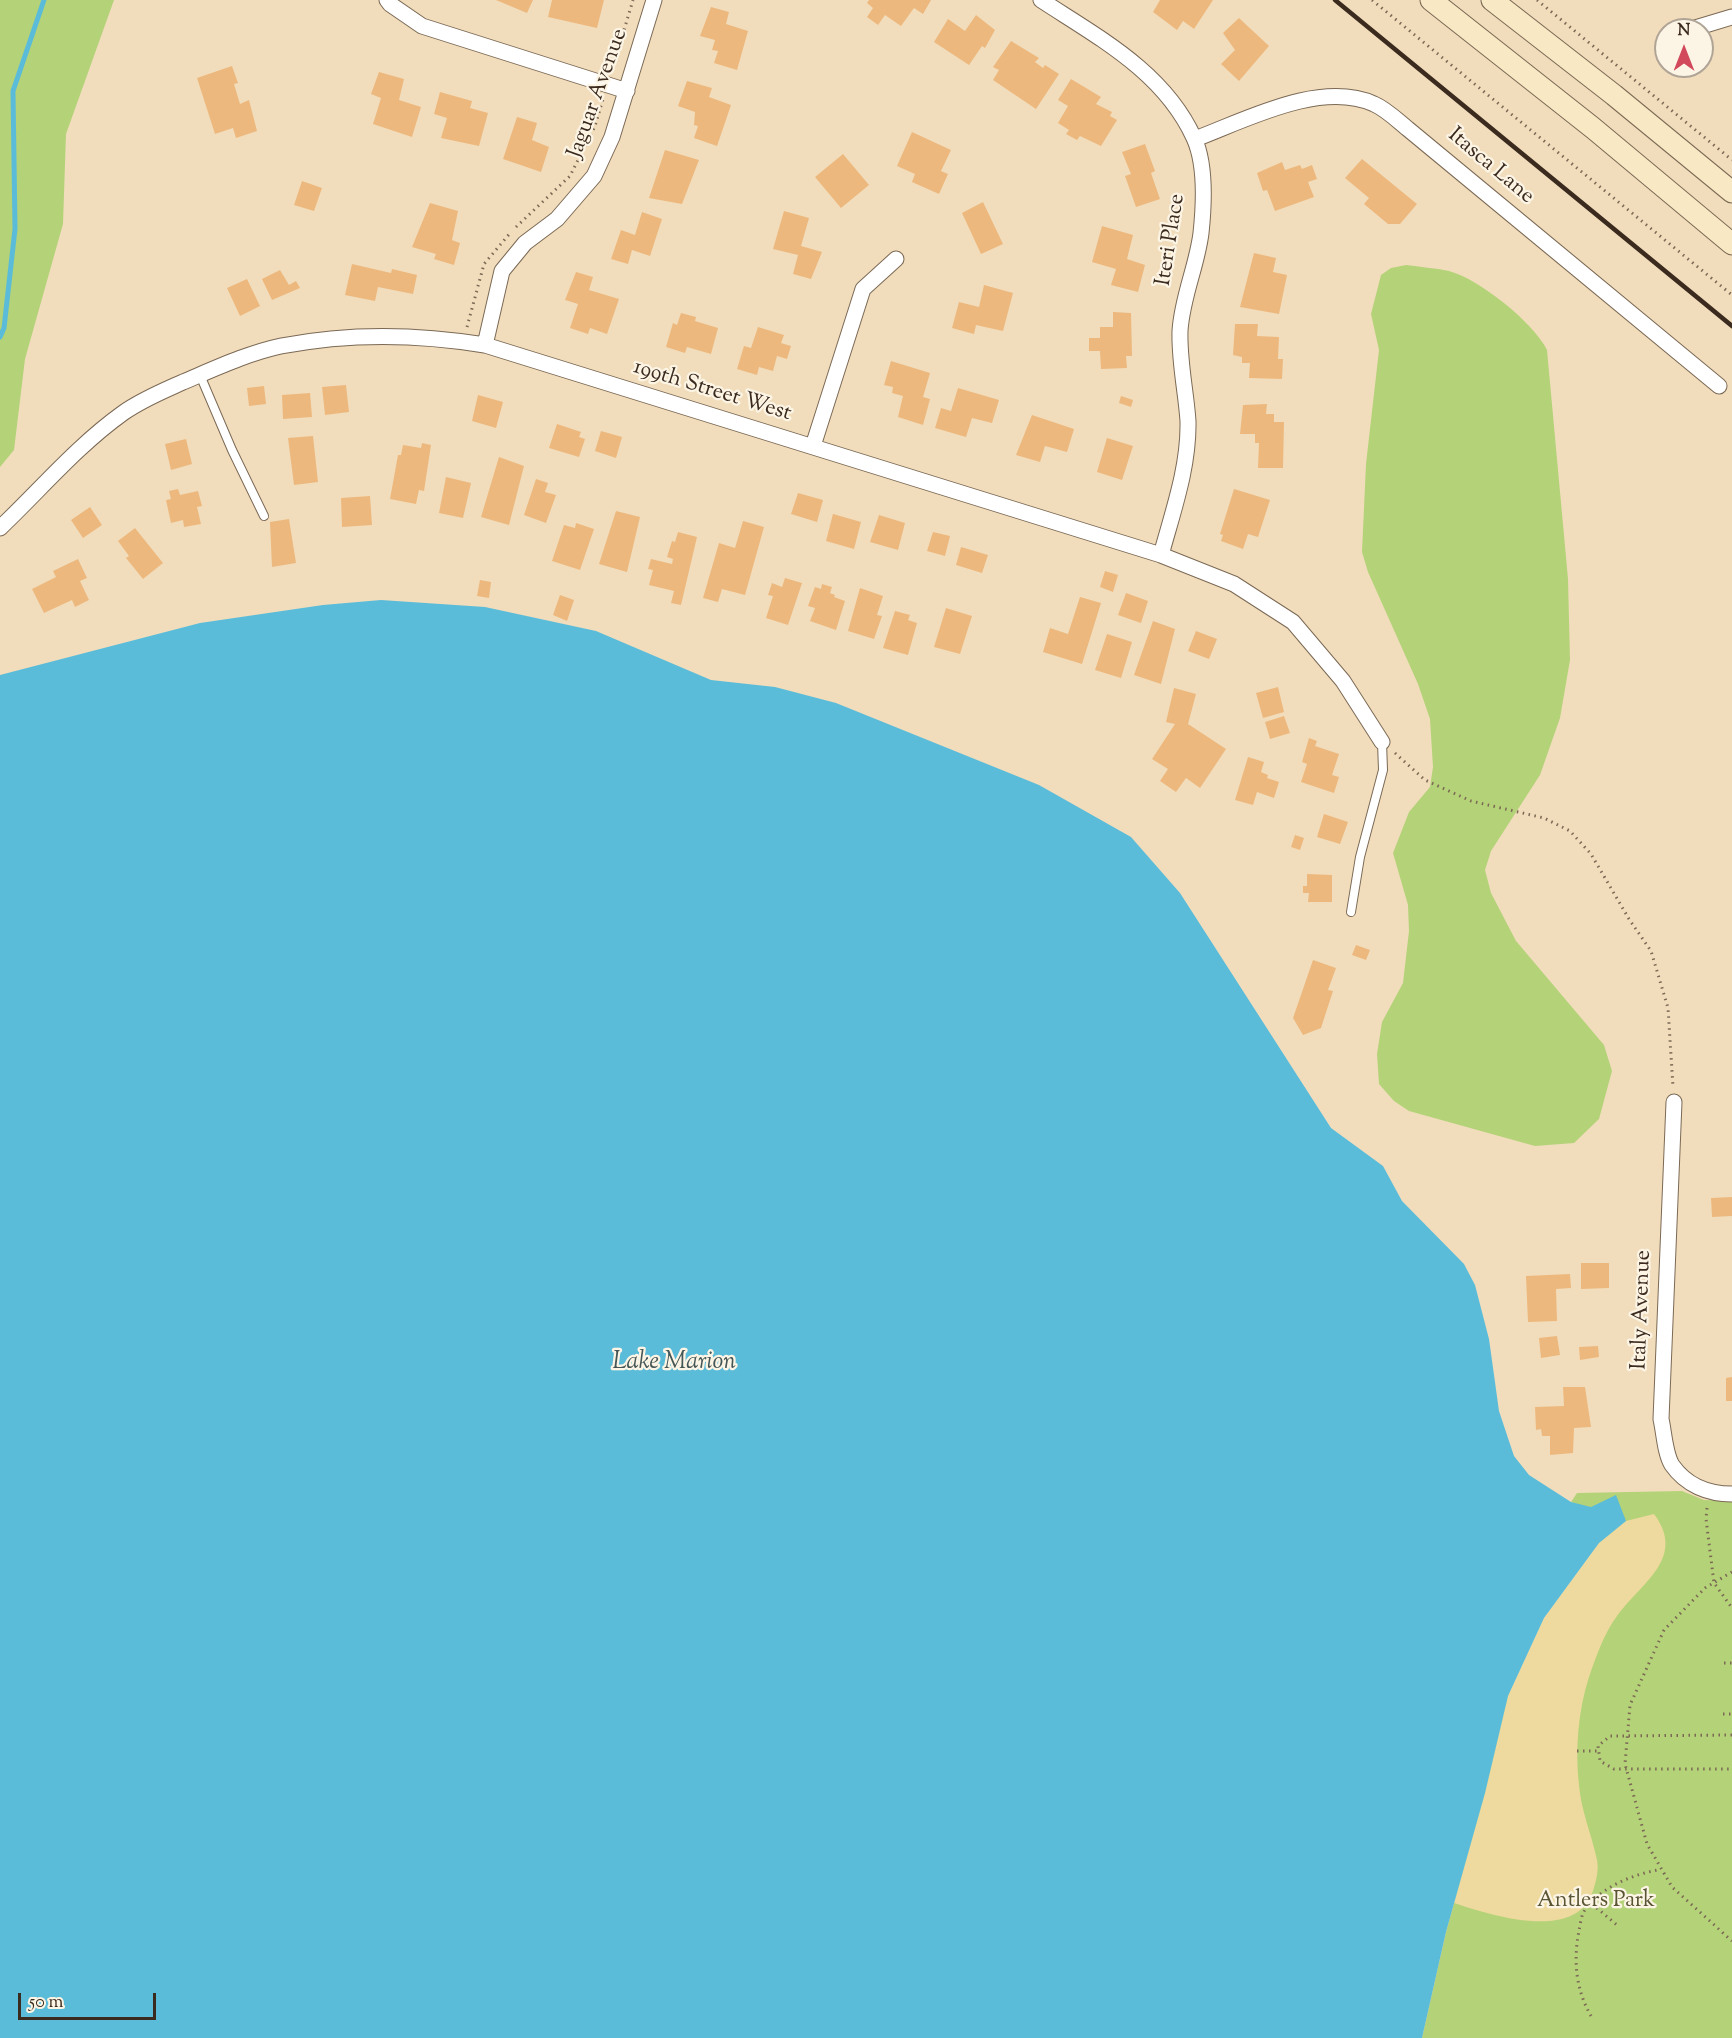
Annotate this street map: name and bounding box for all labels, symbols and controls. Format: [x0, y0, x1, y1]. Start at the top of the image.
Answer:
north arrow [1654, 18, 1714, 78]
text: N [1678, 20, 1690, 43]
street label: Jaguar Avenue [563, 26, 635, 162]
street label: Itasca Lane [1441, 123, 1539, 211]
street label: Iteri Place [1152, 192, 1192, 288]
street label: 199th Street West [630, 355, 794, 429]
street label: Italy Avenue [1628, 1250, 1658, 1370]
water label: Lake Marion [612, 1350, 736, 1378]
park label: Antlers Park [1537, 1889, 1655, 1915]
scale bar [21, 1981, 159, 2019]
text: 50 m [29, 1990, 63, 2016]

